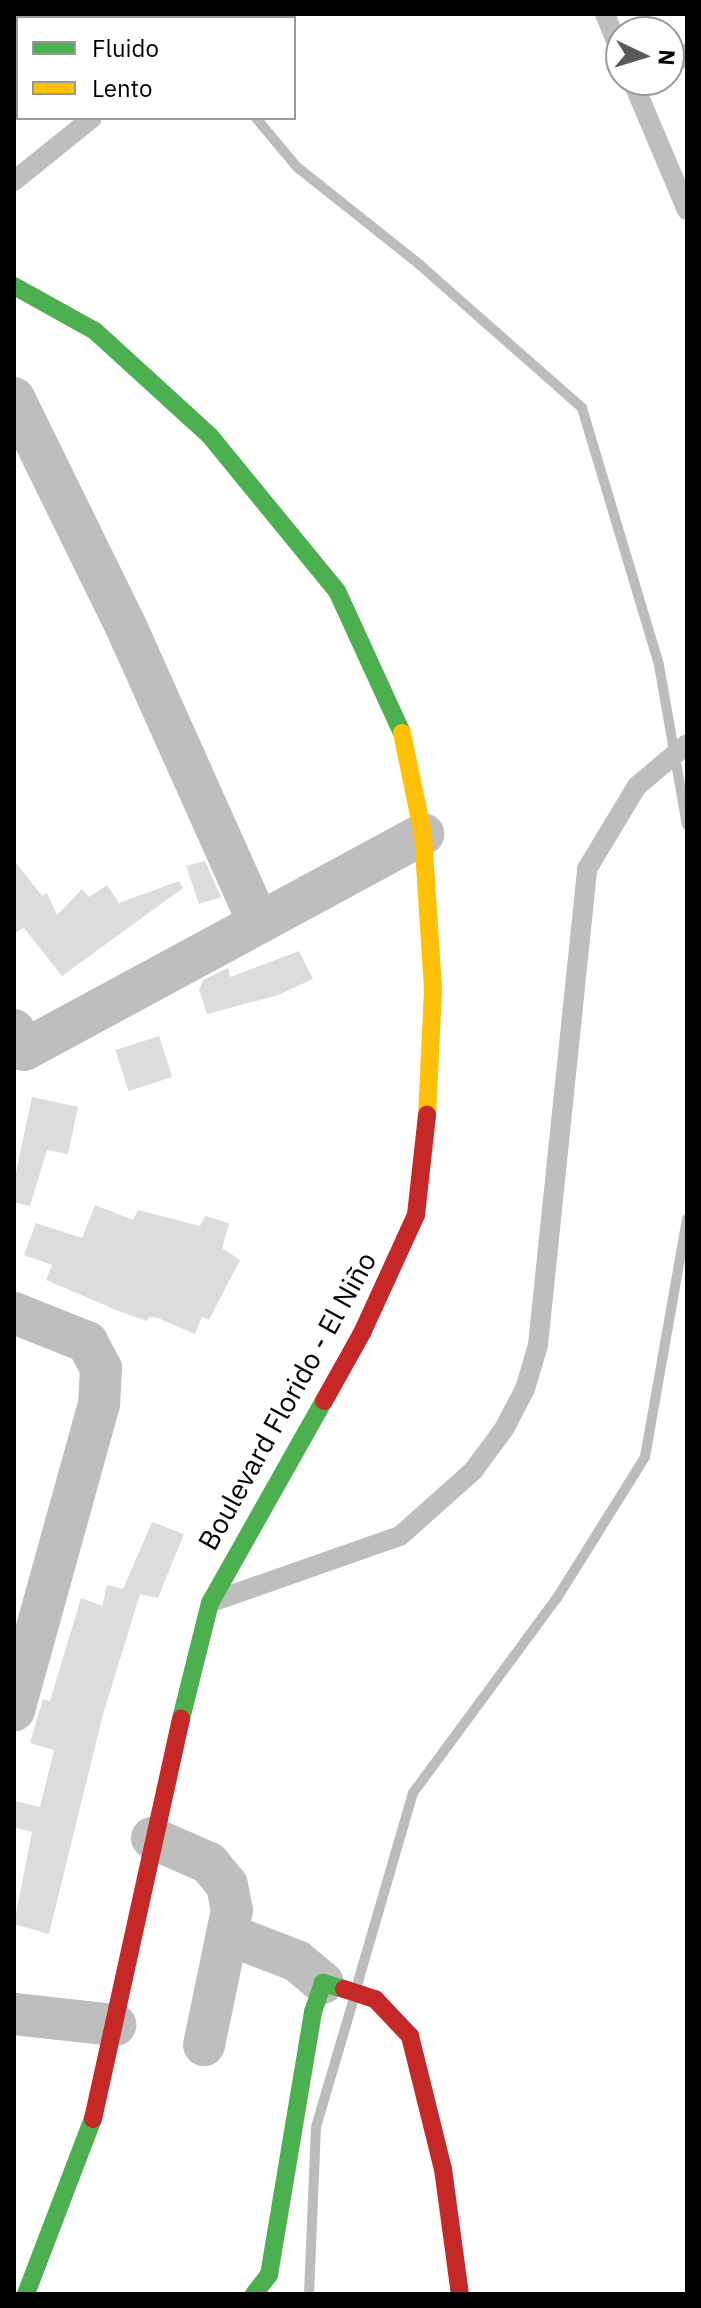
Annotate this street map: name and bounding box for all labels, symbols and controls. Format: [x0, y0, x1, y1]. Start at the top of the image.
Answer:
legend [16, 16, 296, 120]
north arrow [605, 16, 685, 96]
text: Fluido [92, 32, 159, 64]
text: N [652, 49, 682, 67]
text: Lento [92, 72, 152, 104]
street label: Boulevard Florido - El Niño [191, 1246, 383, 1556]

